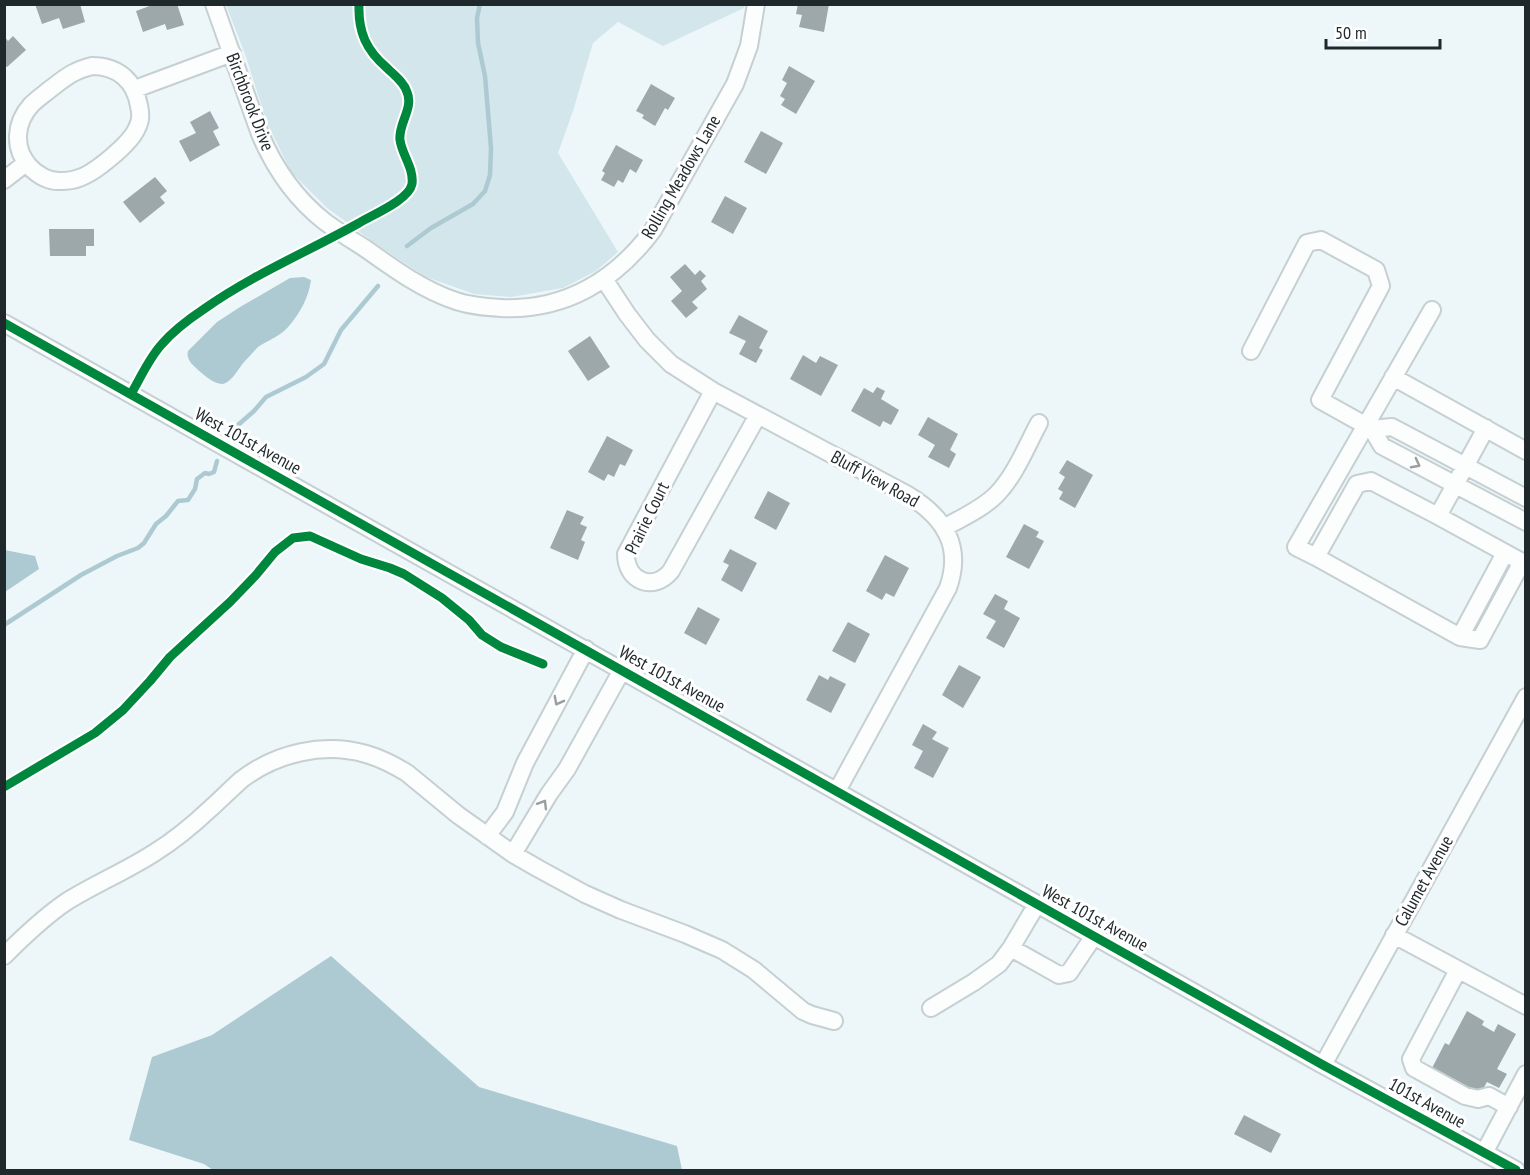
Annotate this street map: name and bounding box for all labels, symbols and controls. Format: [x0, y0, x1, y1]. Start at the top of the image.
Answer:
scale bar [1326, 12, 1440, 50]
text: 50 m [1335, 21, 1367, 44]
street label: Birchbrook Drive [221, 50, 280, 154]
street label: Rolling Meadows Lane [636, 111, 725, 243]
street label: West 101st Avenue [191, 402, 305, 479]
street label: Bluff View Road [827, 445, 923, 512]
one-way arrow [1410, 457, 1420, 468]
street label: Prairie Court [619, 478, 674, 558]
street label: West 101st Avenue [615, 640, 729, 717]
one-way arrow [554, 695, 565, 705]
one-way arrow [536, 800, 548, 810]
street label: Calumet Avenue [1389, 831, 1458, 930]
street label: West 101st Avenue [1038, 879, 1152, 956]
street label: 101st Avenue [1385, 1072, 1470, 1133]

